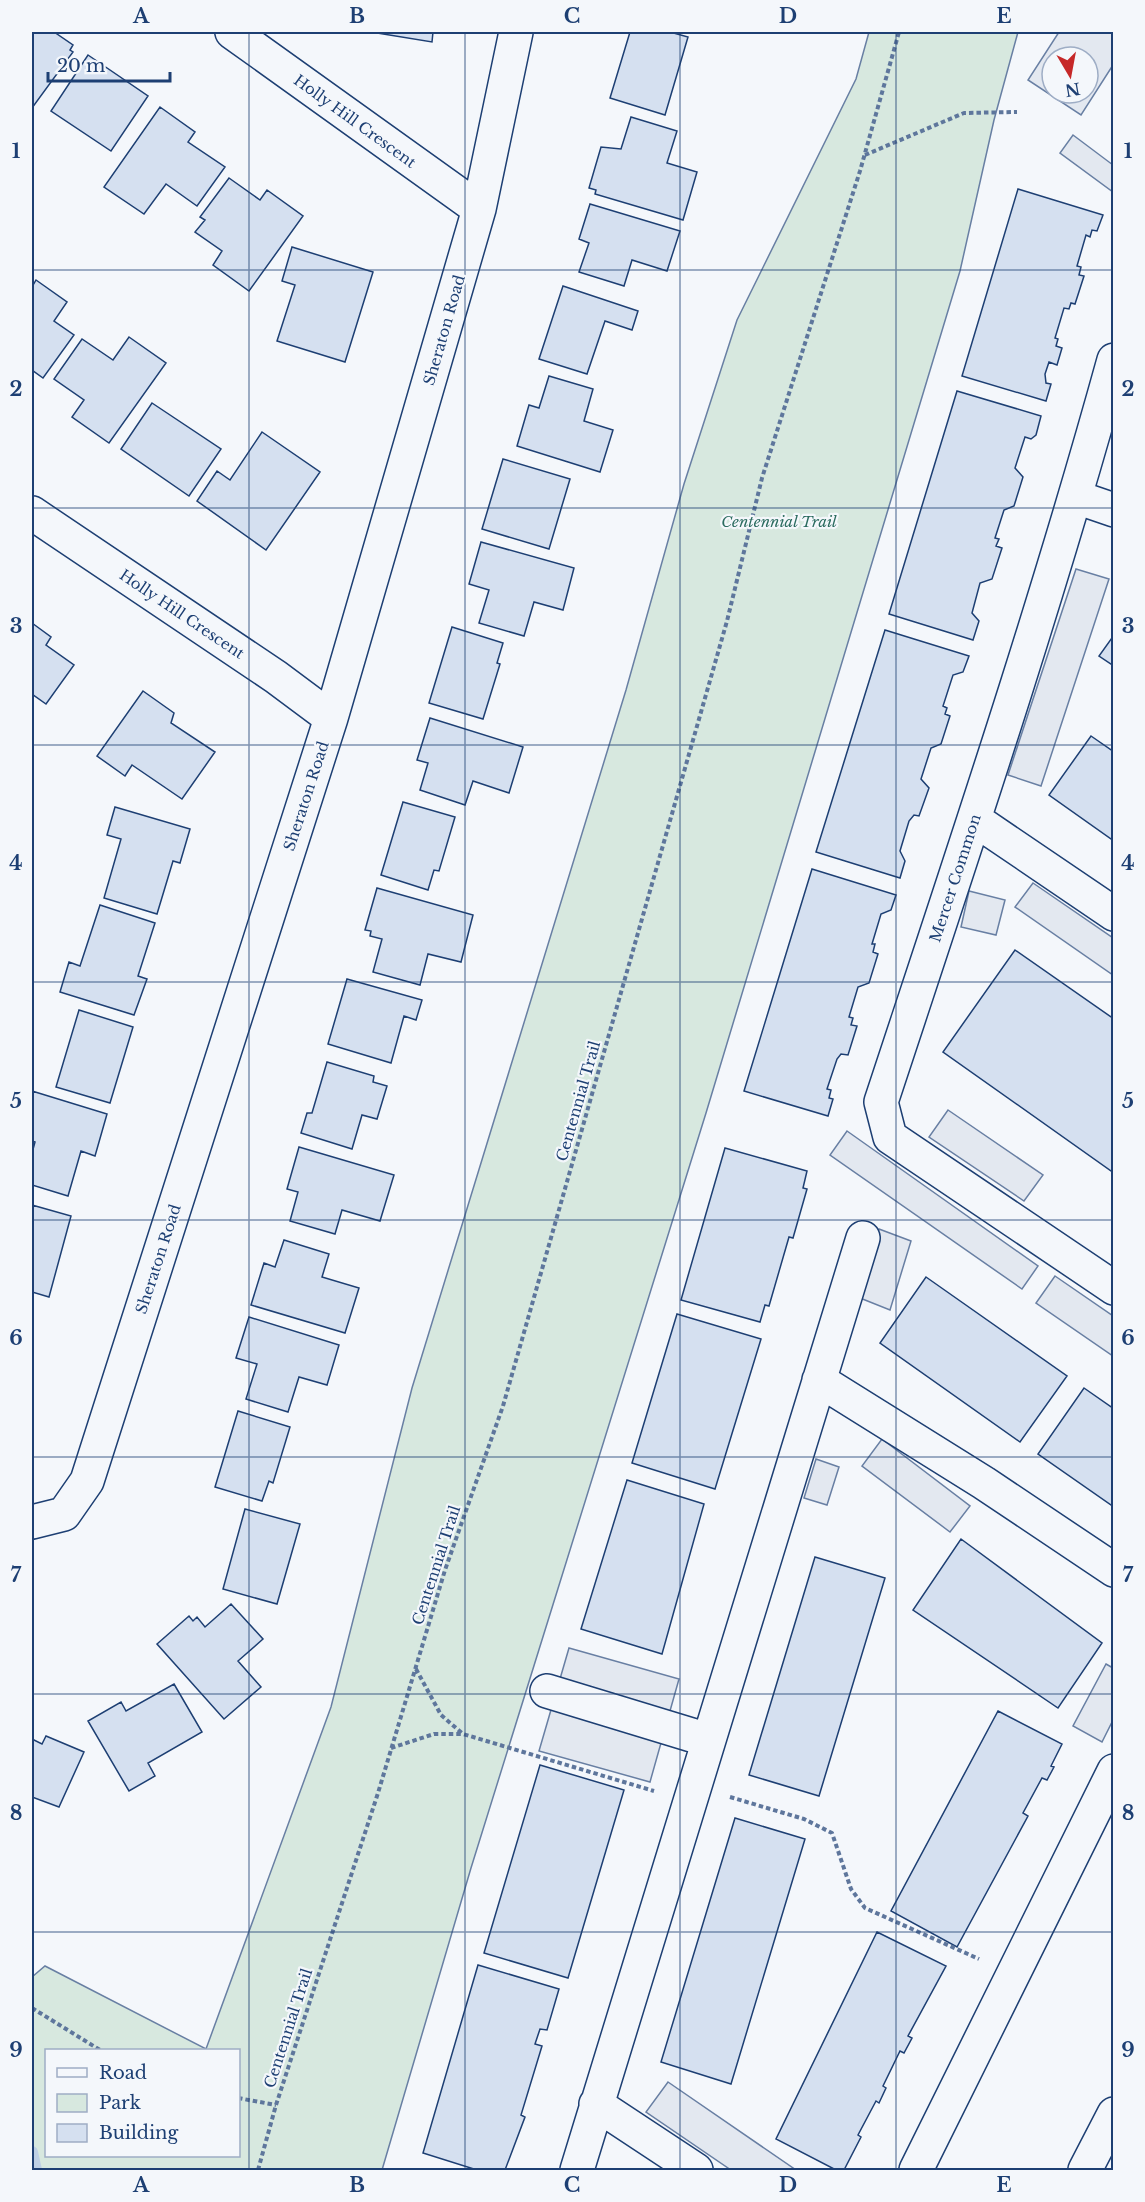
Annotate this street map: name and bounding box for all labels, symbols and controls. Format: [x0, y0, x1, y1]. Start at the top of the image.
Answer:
text: A [132, 4, 150, 28]
text: B [349, 4, 365, 28]
text: C [564, 4, 580, 28]
text: D [779, 4, 797, 28]
text: E [996, 4, 1012, 28]
scale bar [48, 45, 170, 83]
north arrow [1040, 45, 1100, 105]
text: 20 m [57, 55, 105, 77]
street label: Holly Hill Crescent [290, 70, 420, 172]
text: N [1063, 79, 1082, 101]
text: 1 [12, 139, 21, 163]
text: 1 [1124, 139, 1133, 163]
street label: Sheraton Road [419, 273, 469, 387]
text: 2 [9, 377, 23, 401]
text: 2 [1121, 377, 1135, 401]
park label: Centennial Trail [721, 512, 837, 531]
street label: Holly Hill Crescent [116, 565, 248, 663]
text: 3 [10, 614, 22, 638]
text: 3 [1122, 614, 1134, 638]
street label: Sheraton Road [279, 739, 333, 853]
street label: Mercer Common [925, 812, 985, 944]
text: 4 [9, 851, 23, 875]
text: 4 [1121, 851, 1135, 875]
street label: Centennial Trail [552, 1038, 604, 1163]
text: 5 [10, 1089, 22, 1113]
text: 5 [1122, 1089, 1134, 1113]
street label: Sheraton Road [131, 1202, 185, 1316]
text: 6 [9, 1326, 23, 1350]
text: 6 [1121, 1326, 1135, 1350]
street label: Centennial Trail [408, 1503, 464, 1627]
text: 7 [11, 1563, 22, 1587]
text: 7 [1123, 1563, 1134, 1587]
text: 8 [10, 1801, 22, 1825]
text: 8 [1122, 1801, 1134, 1825]
street label: Centennial Trail [260, 1966, 316, 2090]
text: 9 [9, 2038, 23, 2062]
text: 9 [1121, 2038, 1135, 2062]
legend [45, 2049, 240, 2157]
text: Road [99, 2062, 147, 2084]
text: Park [99, 2092, 141, 2114]
text: Building [99, 2122, 178, 2144]
text: A [132, 2173, 150, 2197]
text: B [349, 2173, 365, 2197]
text: C [564, 2173, 580, 2197]
text: D [779, 2173, 797, 2197]
text: E [996, 2173, 1012, 2197]

